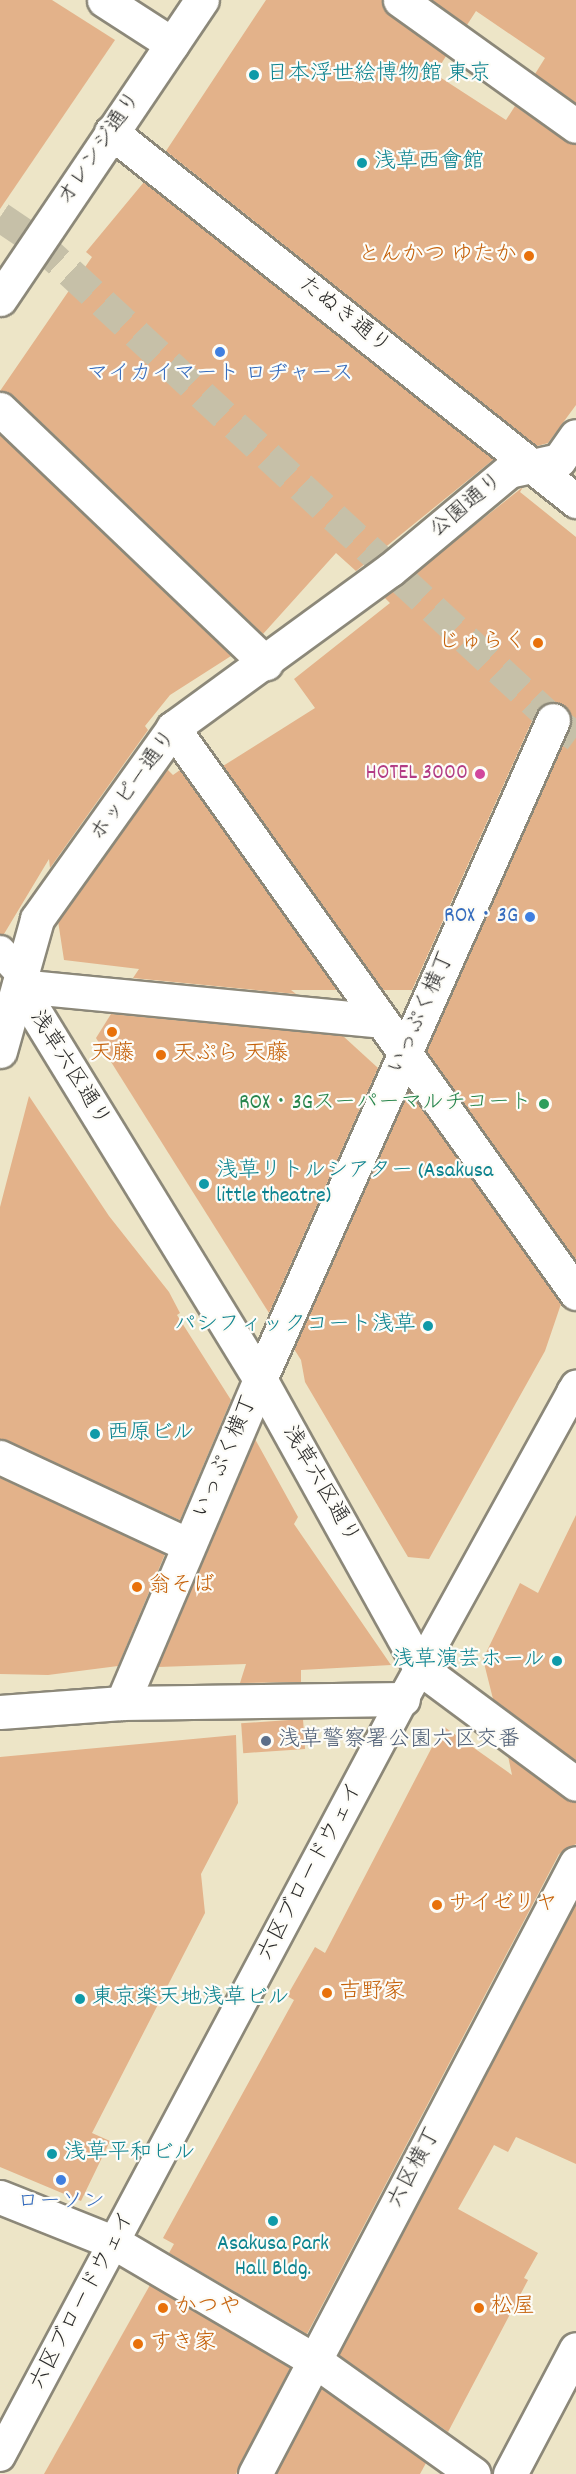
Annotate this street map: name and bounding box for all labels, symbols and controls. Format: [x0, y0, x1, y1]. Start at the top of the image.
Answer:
place label: 日本浮世絵博物館 東京 [266, 62, 491, 88]
marker: 日本浮世絵博物館 東京 [247, 68, 261, 82]
street label: オレンジ通り [52, 87, 148, 211]
place label: 浅草西會館 [374, 150, 484, 176]
marker: 浅草西會館 [355, 156, 369, 170]
place label: とんかつ ゆたか [358, 243, 517, 269]
marker: とんかつ ゆたか [522, 249, 536, 263]
street label: たぬき通り [293, 272, 395, 360]
marker: マイカイマート ロヂャース [213, 345, 227, 359]
place label: マイカイマート ロヂャース [85, 362, 355, 388]
street label: 公園通り [425, 468, 509, 544]
place label: じゅらく [438, 630, 526, 656]
marker: じゅらく [531, 636, 545, 650]
street label: ホッピー通り [85, 725, 183, 847]
place label: HOTEL 3000 [366, 761, 468, 787]
marker: HOTEL 3000 [473, 767, 487, 781]
place label: ROX・3G [444, 904, 518, 930]
marker: ROX・3G [523, 910, 537, 924]
street label: いっぷく横丁 [383, 947, 461, 1079]
street label: 浅草六区通り [23, 1006, 115, 1132]
marker: 天藤 [105, 1025, 119, 1039]
place label: 天藤 [90, 1042, 134, 1068]
place label: 天ぷら 天藤 [173, 1042, 288, 1068]
marker: 天ぷら 天藤 [154, 1048, 168, 1062]
place label: ROX・3Gスーパーマルチコート [239, 1091, 532, 1117]
marker: ROX・3Gスーパーマルチコート [537, 1097, 551, 1111]
place label: 浅草リトルシアター (Asakusa little theatre) [216, 1158, 494, 1210]
marker: 浅草リトルシアター (Asakusa little theatre) [197, 1177, 211, 1191]
place label: パシフィックコート浅草 [174, 1313, 416, 1339]
marker: パシフィックコート浅草 [421, 1319, 435, 1333]
street label: いっぷく横丁 [188, 1391, 264, 1523]
place label: 西原ビル [107, 1421, 195, 1447]
street label: 浅草六区通り [276, 1421, 364, 1549]
marker: 西原ビル [88, 1427, 102, 1441]
place label: 翁そば [149, 1574, 215, 1600]
marker: 翁そば [130, 1580, 144, 1594]
place label: 浅草演芸ホール [391, 1648, 545, 1674]
marker: 浅草演芸ホール [550, 1654, 564, 1668]
place label: 浅草警察署公園六区交番 [278, 1728, 520, 1754]
marker: 浅草警察署公園六区交番 [259, 1734, 273, 1748]
street label: 六区ブロードウェイ [253, 1778, 369, 1966]
place label: サイゼリヤ [449, 1892, 559, 1918]
marker: サイゼリヤ [430, 1898, 444, 1912]
place label: 吉野家 [339, 1980, 405, 2006]
place label: 東京楽天地浅草ビル [92, 1986, 290, 2012]
marker: 吉野家 [320, 1986, 334, 2000]
marker: 東京楽天地浅草ビル [73, 1992, 87, 2006]
street label: 六区横丁 [383, 2123, 447, 2213]
place label: 浅草平和ビル [64, 2141, 196, 2167]
marker: 浅草平和ビル [45, 2147, 59, 2161]
marker: ローソン [54, 2173, 68, 2187]
place label: ローソン [17, 2190, 105, 2216]
street label: 六区ブロードウェイ [25, 2207, 141, 2395]
marker: Asakusa Park Hall Bldg. [266, 2214, 280, 2228]
place label: Asakusa Park Hall Bldg. [217, 2231, 329, 2282]
place label: かつや [175, 2295, 241, 2321]
place label: 松屋 [491, 2295, 535, 2321]
marker: かつや [156, 2301, 170, 2315]
marker: 松屋 [472, 2301, 486, 2315]
place label: すき家 [150, 2331, 216, 2357]
marker: すき家 [131, 2337, 145, 2351]

